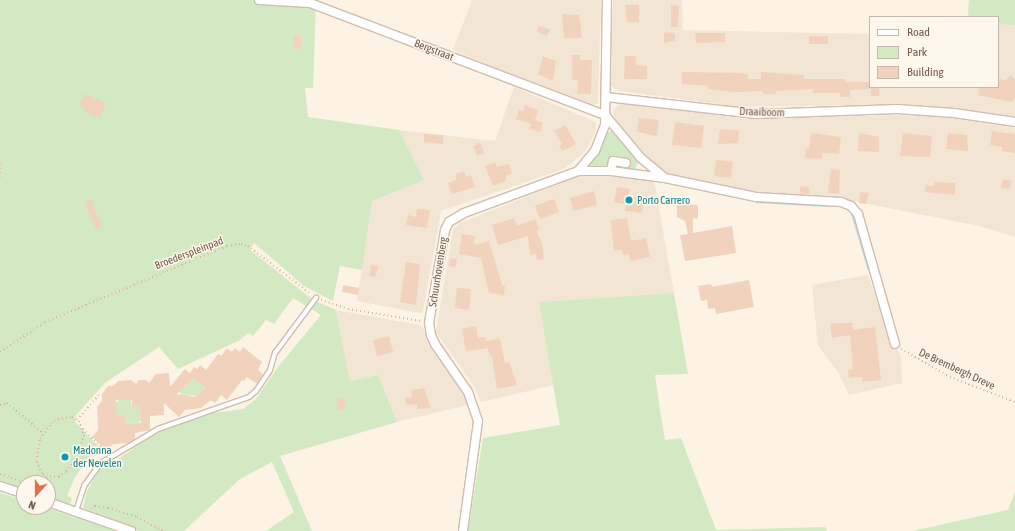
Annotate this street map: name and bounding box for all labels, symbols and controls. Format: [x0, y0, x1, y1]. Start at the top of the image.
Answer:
legend [869, 16, 999, 88]
text: Road [907, 25, 930, 39]
street label: Bergstraat [412, 36, 456, 64]
text: Park [907, 45, 927, 59]
text: Building [907, 65, 944, 79]
street label: Draaiboom [739, 105, 785, 119]
place label: Porto Carrero [637, 193, 690, 207]
marker: Porto Carrero [624, 195, 634, 205]
street label: Broederspleinpad [153, 234, 225, 272]
street label: Schuurhovenberg [426, 236, 450, 308]
street label: De Brembergh Dreve [917, 346, 997, 392]
place label: Madonna der Nevelen [73, 444, 122, 470]
marker: Madonna der Nevelen [60, 452, 70, 462]
north arrow [16, 475, 56, 515]
text: N [27, 499, 37, 512]

